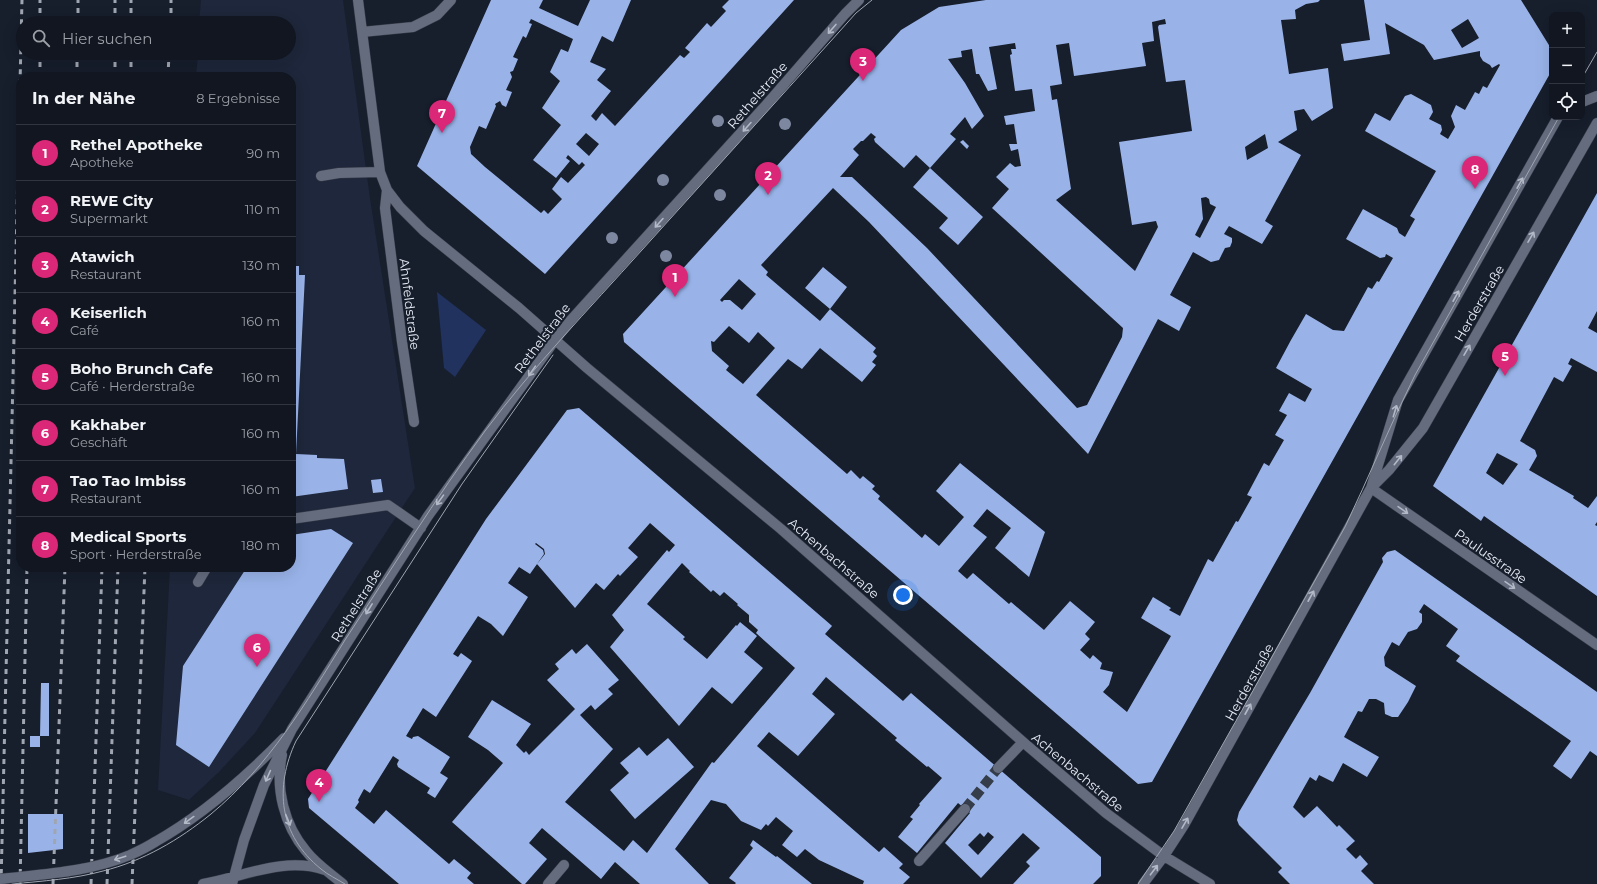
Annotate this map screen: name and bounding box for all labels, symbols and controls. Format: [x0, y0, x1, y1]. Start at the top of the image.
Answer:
map controls [1549, 12, 1585, 120]
button: + [1549, 12, 1585, 48]
search box [16, 16, 296, 60]
one-way arrow [828, 23, 837, 34]
icon: search [30, 27, 52, 49]
text: Hier suchen [62, 29, 152, 48]
pin: 3 [850, 48, 876, 81]
button: − [1549, 48, 1585, 84]
street label: Rethelstraße [724, 58, 790, 132]
button: locate [1549, 84, 1585, 120]
text: In der Nähe [32, 88, 136, 108]
text: 8 Ergebnisse [196, 90, 280, 106]
pin: 7 [429, 100, 455, 133]
one-way arrow [742, 122, 752, 132]
text: Rethel Apotheke [70, 135, 203, 154]
text: 1 [42, 145, 48, 161]
text: 90 m [246, 145, 280, 161]
text: Apotheke [70, 154, 134, 170]
pin: 8 [1462, 156, 1488, 189]
pin: 2 [755, 162, 781, 195]
one-way arrow [1517, 177, 1525, 189]
text: REWE City [70, 191, 153, 210]
text: 2 [41, 201, 49, 217]
text: 110 m [245, 201, 280, 217]
text: Supermarkt [70, 210, 148, 226]
one-way arrow [655, 217, 664, 228]
one-way arrow [1528, 231, 1536, 243]
text: Atawich [70, 247, 135, 266]
text: 3 [41, 257, 49, 273]
text: 130 m [242, 257, 280, 273]
street label: Ahnfeldstraße [396, 257, 424, 351]
street label: Herderstraße [1451, 262, 1507, 344]
pin: 1 [662, 264, 688, 297]
text: Restaurant [70, 266, 141, 282]
one-way arrow [1453, 291, 1461, 303]
street label: Rethelstraße [511, 300, 574, 376]
text: Keiserlich [70, 303, 147, 322]
text: 4 [41, 313, 49, 329]
text: 160 m [242, 313, 280, 329]
text: Café [70, 322, 99, 338]
pin: 5 [1492, 343, 1518, 376]
one-way arrow [1464, 344, 1472, 356]
text: Boho Brunch Cafe [70, 359, 213, 378]
one-way arrow [528, 366, 536, 377]
text: 5 [41, 369, 49, 385]
text: 160 m [242, 369, 280, 385]
text: Café · Herderstraße [70, 378, 195, 394]
one-way arrow [1392, 404, 1399, 417]
text: Kakhaber [70, 415, 146, 434]
text: 6 [41, 425, 49, 441]
text: 160 m [242, 425, 280, 441]
text: Geschäft [70, 434, 128, 450]
one-way arrow [1393, 454, 1402, 465]
text: Tao Tao Imbiss [70, 471, 186, 490]
text: 7 [41, 481, 49, 497]
text: 160 m [242, 481, 280, 497]
text: Restaurant [70, 490, 141, 506]
one-way arrow [436, 494, 444, 505]
one-way arrow [1397, 506, 1408, 514]
street label: Achenbachstraße [785, 514, 883, 602]
street label: Paulusstraße [1452, 525, 1530, 587]
text: Medical Sports [70, 527, 187, 546]
text: 8 [41, 537, 49, 553]
text: 180 m [241, 537, 280, 553]
text: Sport · Herderstraße [70, 546, 202, 562]
street label: Rethelstraße [327, 565, 385, 645]
one-way arrow [1504, 581, 1515, 589]
your location [893, 585, 913, 605]
one-way arrow [1308, 590, 1316, 602]
one-way arrow [365, 603, 373, 614]
pin: 6 [244, 634, 270, 667]
street label: Herderstraße [1221, 640, 1277, 723]
one-way arrow [1245, 703, 1253, 715]
street label: Achenbachstraße [1029, 729, 1127, 815]
pin: 4 [306, 769, 332, 802]
one-way arrow [264, 770, 271, 782]
one-way arrow [285, 814, 293, 826]
one-way arrow [183, 816, 194, 825]
one-way arrow [1181, 818, 1189, 829]
one-way arrow [114, 855, 126, 863]
one-way arrow [1150, 865, 1158, 876]

